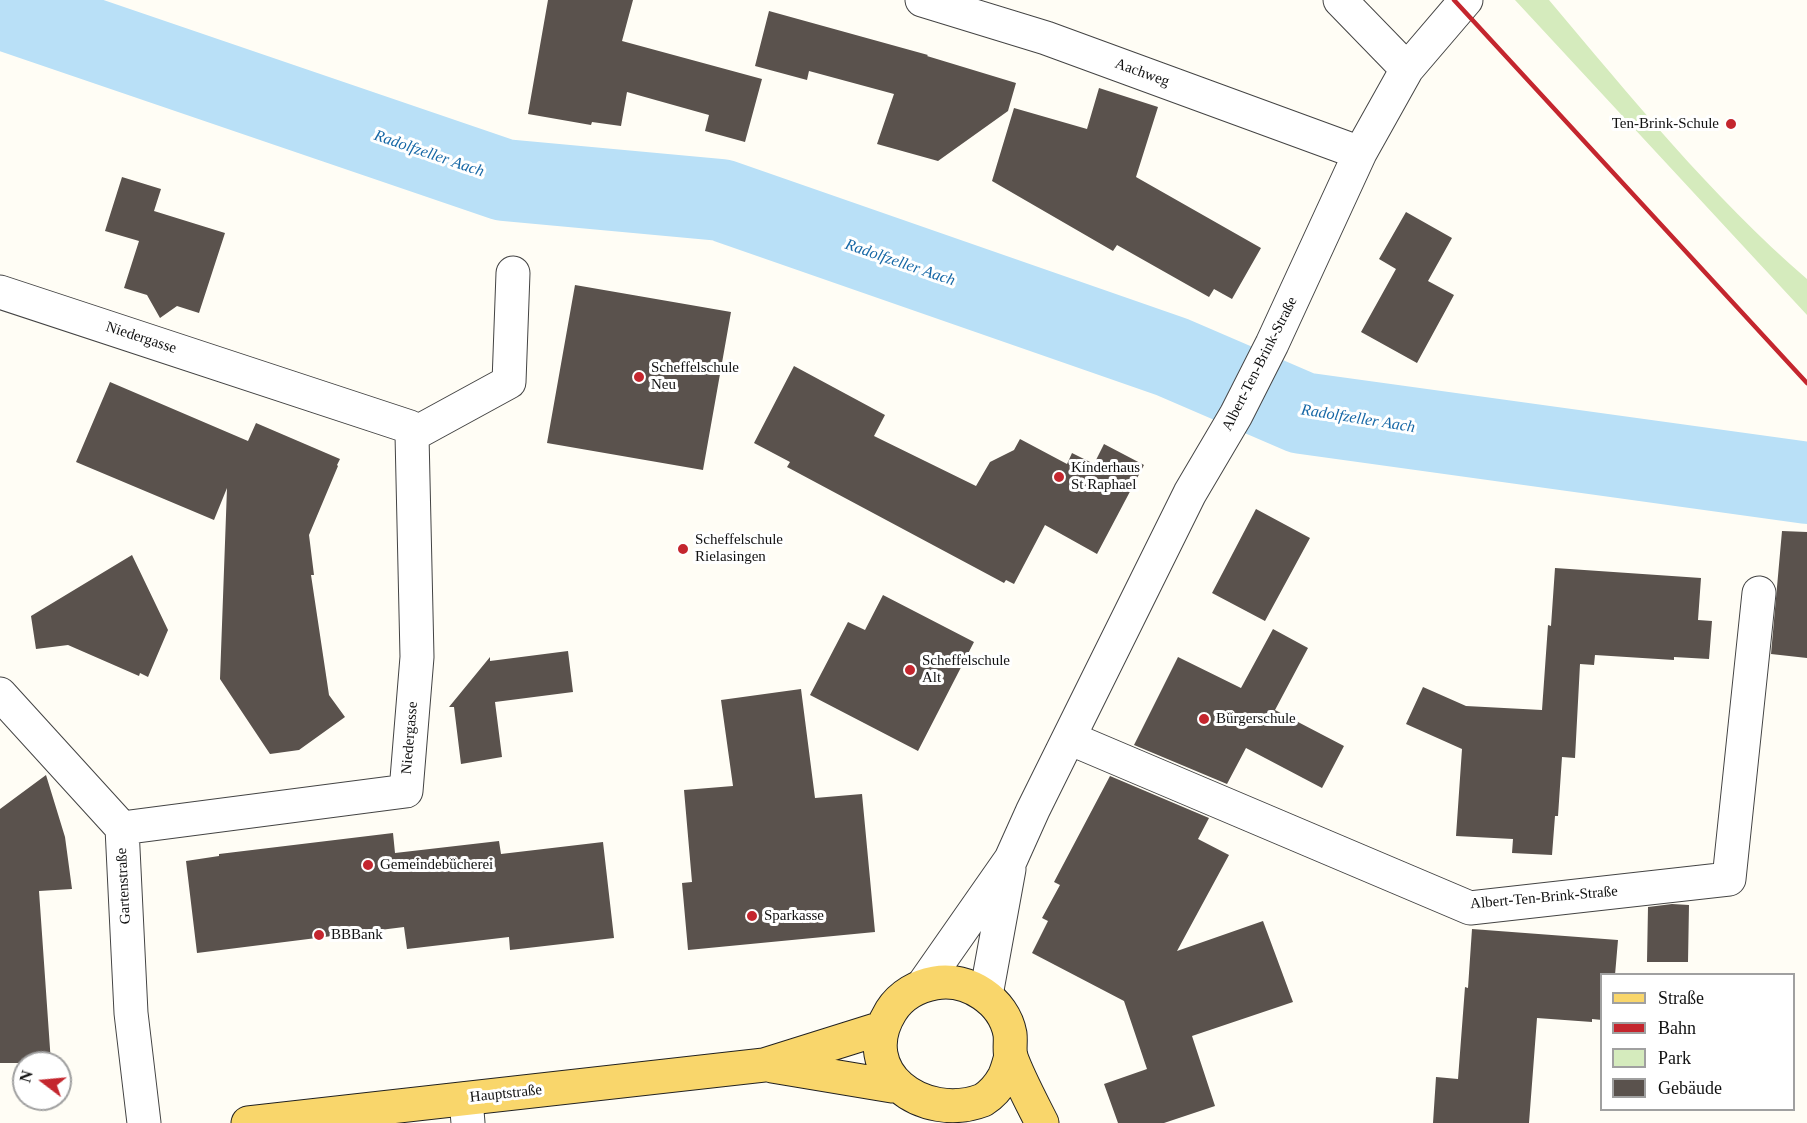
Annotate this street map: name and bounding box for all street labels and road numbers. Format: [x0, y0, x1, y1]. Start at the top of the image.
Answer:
street label: Aachweg [1112, 55, 1172, 91]
street label: Albert-Ten-Brink-Straße [1218, 294, 1302, 434]
street label: Niedergasse [103, 318, 179, 358]
street label: Niedergasse [398, 701, 422, 775]
street label: Gartenstraße [113, 847, 135, 925]
street label: Albert-Ten-Brink-Straße [1469, 883, 1619, 913]
street label: Hauptstraße [469, 1081, 543, 1107]

